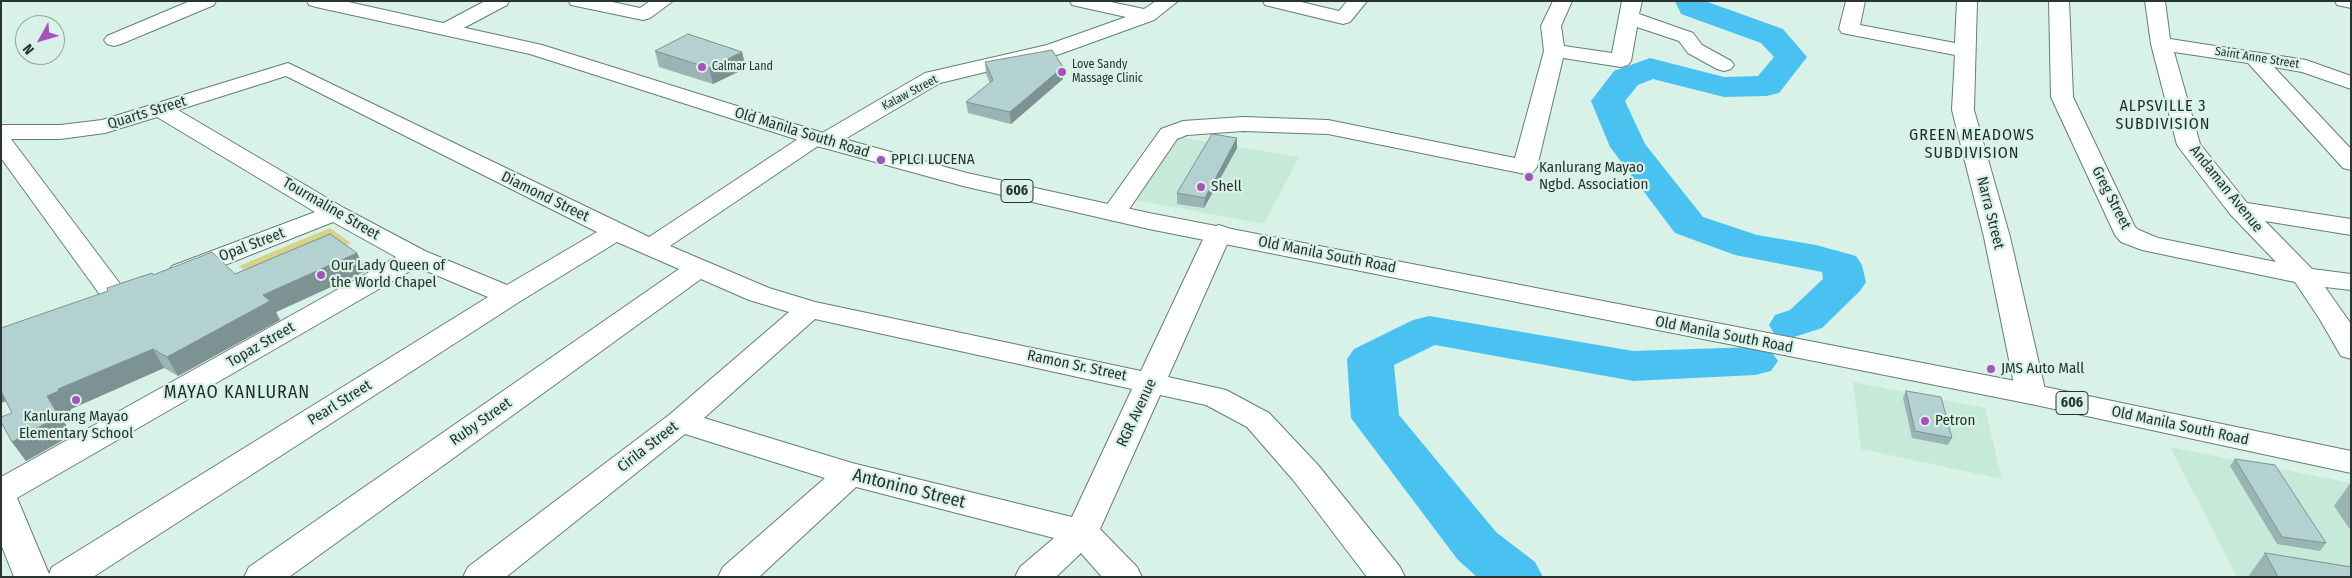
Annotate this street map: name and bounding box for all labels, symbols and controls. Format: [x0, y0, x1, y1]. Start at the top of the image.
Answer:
north arrow [15, 15, 65, 65]
text: N [19, 41, 38, 58]
street label: Saint Anne Street [2214, 44, 2300, 72]
place label: Love Sandy Massage Clinic [1072, 58, 1143, 86]
place label: Calmar Land [712, 60, 773, 74]
marker: Calmar Land [696, 61, 708, 73]
marker: Love Sandy Massage Clinic [1056, 66, 1068, 78]
street label: Kalaw Street [880, 72, 940, 114]
street label: Quarts Street [105, 92, 189, 134]
district label: ALPSVILLE 3 SUBDIVISION [2114, 97, 2212, 135]
street label: Old Manila South Road [732, 104, 872, 162]
district label: GREEN MEADOWS SUBDIVISION [1907, 126, 2037, 164]
street label: Andaman Avenue [2185, 142, 2267, 236]
place label: PPLCI LUCENA [891, 151, 975, 169]
marker: PPLCI LUCENA [875, 154, 887, 166]
place label: Kanlurang Mayao Ngbd. Association [1539, 159, 1648, 194]
street label: Greg Street [2087, 163, 2135, 233]
street label: Diamond Street [498, 168, 592, 226]
marker: Kanlurang Mayao Ngbd. Association [1523, 171, 1535, 183]
street label: Tourmaline Street [279, 174, 383, 244]
street label: Narra Street [1972, 175, 2008, 251]
place label: Shell [1211, 178, 1242, 196]
road number: 606 [1001, 180, 1033, 202]
marker: Shell [1195, 181, 1207, 193]
street label: Opal Street [217, 224, 287, 266]
street label: Old Manila South Road [1257, 233, 1397, 277]
place label: Our Lady Queen of the World Chapel [331, 257, 445, 292]
marker: Our Lady Queen of the World Chapel [315, 269, 327, 281]
street label: Old Manila South Road [1654, 313, 1794, 357]
street label: Topaz Street [224, 318, 298, 372]
street label: Ramon Sr. Street [1026, 347, 1128, 385]
place label: JMS Auto Mall [2001, 360, 2084, 378]
marker: JMS Auto Mall [1985, 363, 1997, 375]
street label: Pearl Street [305, 376, 375, 430]
street label: RGR Avenue [1113, 376, 1161, 450]
district label: MAYAO KANLURAN [162, 382, 312, 404]
road number: 606 [2056, 392, 2088, 414]
marker: Kanlurang Mayao Elementary School [70, 394, 82, 406]
street label: Ruby Street [447, 394, 515, 450]
street label: Old Manila South Road [2110, 403, 2250, 449]
place label: Kanlurang Mayao Elementary School [19, 408, 133, 443]
place label: Petron [1935, 412, 1975, 430]
marker: Petron [1919, 415, 1931, 427]
street label: Cirila Street [614, 418, 682, 476]
street label: Antonino Street [850, 465, 968, 513]

